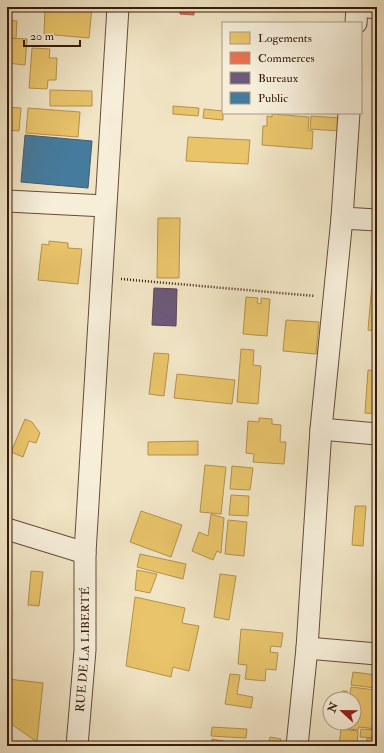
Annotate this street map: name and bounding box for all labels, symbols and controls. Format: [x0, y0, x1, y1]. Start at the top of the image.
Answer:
scale bar [24, 22, 80, 48]
legend [222, 22, 362, 114]
text: 20 m [30, 29, 55, 44]
text: Logements [258, 31, 312, 46]
text: Commerces [258, 51, 315, 66]
text: Bureaux [258, 71, 299, 86]
text: Public [258, 91, 288, 106]
street label: RUE DE LA LIBERTÉ [72, 586, 93, 712]
north arrow [322, 691, 362, 731]
text: N [325, 699, 341, 715]

